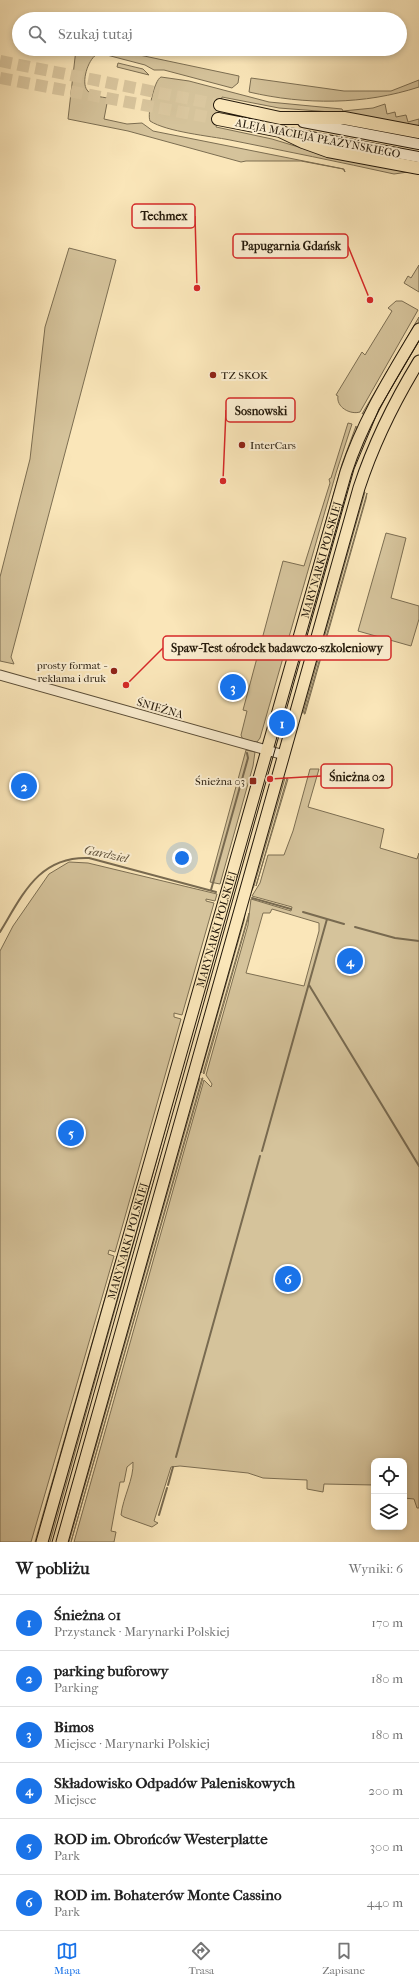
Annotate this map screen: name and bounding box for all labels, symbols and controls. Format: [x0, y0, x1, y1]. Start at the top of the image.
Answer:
search box [12, 12, 407, 56]
icon: search [26, 23, 48, 45]
text: Szukaj tutaj [58, 25, 132, 43]
street label: ALEJA MACIEJA PŁAŻYŃSKIEGO [233, 116, 402, 161]
callout: Techmex [132, 204, 195, 228]
text: Techmex [139, 209, 188, 223]
callout: Papugarnia Gdańsk [233, 234, 348, 258]
text: Papugarnia Gdańsk [241, 239, 342, 254]
place label: TZ SKOK [221, 369, 269, 382]
marker: TZ SKOK [208, 370, 218, 380]
callout: Sosnowski [226, 398, 295, 422]
text: Sosnowski [235, 404, 288, 418]
place label: InterCars [250, 439, 296, 452]
marker: InterCars [237, 440, 247, 450]
street label: MARYNARKI POLSKIEJ [299, 500, 344, 620]
callout: Spaw-Test ośrodek badawczo-szkoleniowy [163, 636, 391, 660]
text: Spaw-Test ośrodek badawczo-szkoleniowy [171, 641, 384, 656]
place label: prosty format - reklama i druk [36, 659, 108, 685]
marker: prosty format - reklama i druk [109, 666, 119, 676]
pin: 3 [220, 672, 246, 702]
street label: ŚNIEŻNA [135, 696, 185, 722]
pin: 1 [269, 708, 295, 738]
callout: Śnieżna 02 [321, 764, 392, 788]
text: Śnieżna 02 [329, 769, 386, 784]
pin: 2 [11, 771, 37, 801]
place label: Śnieżna 03 [195, 775, 245, 788]
marker: Śnieżna 03 [248, 776, 258, 786]
water label: Gardziel [83, 843, 131, 866]
your location [172, 848, 192, 868]
street label: MARYNARKI POLSKIEJ [194, 869, 239, 989]
pin: 4 [337, 946, 363, 976]
pin: 5 [58, 1118, 84, 1148]
street label: MARYNARKI POLSKIEJ [105, 1181, 151, 1301]
pin: 6 [275, 1264, 301, 1294]
map controls [371, 1458, 407, 1530]
button: locate [371, 1458, 407, 1494]
button: layers [371, 1494, 407, 1530]
text: W pobliżu [16, 1558, 90, 1578]
text: Wyniki: 6 [349, 1561, 403, 1576]
text: Śnieżna 01 [54, 1606, 121, 1624]
text: 1 [27, 1615, 31, 1630]
text: 170 m [371, 1615, 403, 1630]
text: Przystanek · Marynarki Polskiej [54, 1624, 229, 1639]
text: parking buforowy [54, 1662, 169, 1680]
text: 2 [26, 1671, 32, 1686]
text: 180 m [371, 1671, 403, 1686]
text: Parking [54, 1680, 98, 1695]
text: Bimos [54, 1718, 94, 1736]
text: 3 [26, 1727, 32, 1742]
text: 180 m [371, 1727, 403, 1742]
text: Miejsce · Marynarki Polskiej [54, 1736, 210, 1751]
text: Składowisko Odpadów Paleniskowych [54, 1774, 295, 1792]
text: 4 [25, 1783, 33, 1798]
text: 200 m [368, 1783, 403, 1798]
text: Miejsce [54, 1792, 96, 1807]
text: ROD im. Obrońców Westerplatte [54, 1830, 268, 1848]
text: 5 [26, 1839, 32, 1854]
text: 300 m [370, 1839, 403, 1854]
text: Park [54, 1848, 80, 1863]
text: ROD im. Bohaterów Monte Cassino [54, 1886, 282, 1904]
text: 6 [25, 1895, 33, 1910]
text: 440 m [367, 1895, 403, 1910]
text: Park [54, 1904, 80, 1919]
tab: Mapa [54, 1940, 80, 1977]
tab: Trasa [189, 1940, 214, 1977]
tab: Zapisane [322, 1940, 365, 1977]

